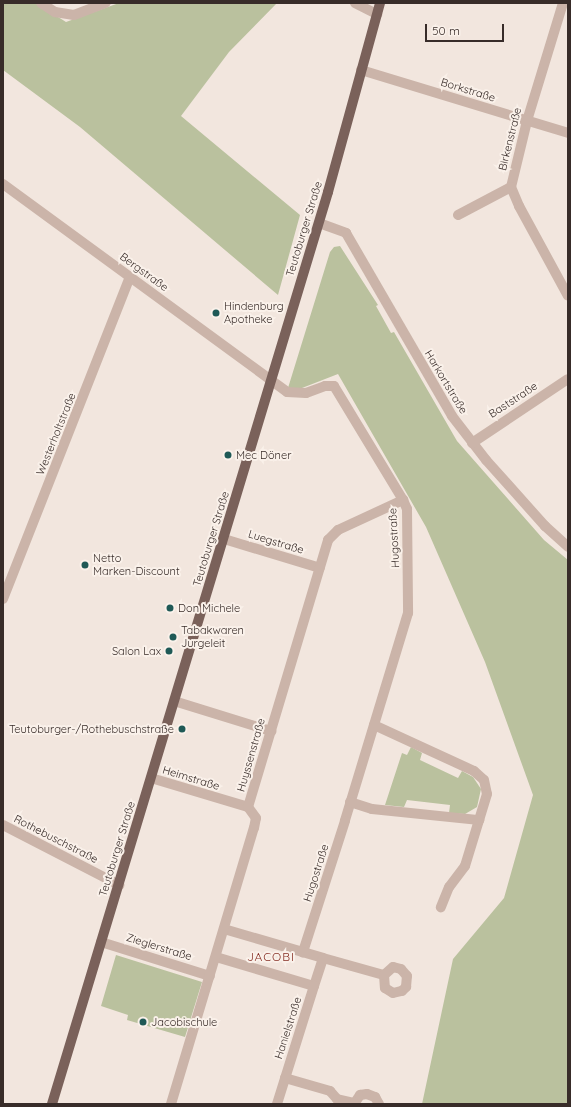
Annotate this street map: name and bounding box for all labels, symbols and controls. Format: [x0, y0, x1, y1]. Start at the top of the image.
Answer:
scale bar [427, 16, 506, 42]
text: 50 m [432, 23, 460, 38]
street label: Borkstraße [439, 75, 497, 105]
street label: Birkenstraße [496, 106, 524, 172]
street label: Teutoburger Straße [283, 180, 325, 278]
street label: Bergstraße [117, 250, 171, 294]
place label: Hindenburg Apotheke [224, 300, 284, 326]
marker: Hindenburg Apotheke [211, 308, 221, 318]
street label: Harkortstraße [422, 348, 470, 416]
street label: Baststraße [486, 379, 540, 421]
street label: Westerholtstraße [33, 391, 79, 477]
place label: Mec Döner [236, 448, 291, 462]
marker: Mec Döner [223, 450, 233, 460]
street label: Teutoburger Straße [190, 490, 232, 588]
street label: Hugostraße [386, 508, 402, 568]
street label: Luegstraße [247, 527, 305, 557]
place label: Netto Marken-Discount [93, 552, 180, 578]
marker: Netto Marken-Discount [80, 560, 90, 570]
place label: Don Michele [178, 601, 240, 615]
marker: Don Michele [165, 603, 175, 613]
place label: Tabakwaren Jurgeleit [181, 624, 244, 650]
marker: Tabakwaren Jurgeleit [168, 632, 178, 642]
place label: Salon Lax [112, 644, 161, 658]
marker: Salon Lax [164, 646, 174, 656]
street label: Huyssenstraße [234, 717, 268, 793]
place label: Teutoburger-/Rothebuschstraße [9, 722, 174, 736]
marker: Teutoburger-/Rothebuschstraße [177, 724, 187, 734]
street label: Heimstraße [161, 763, 221, 793]
street label: Teutoburger Straße [96, 800, 138, 898]
street label: Rothebuschstraße [12, 812, 100, 866]
street label: Hugostraße [300, 842, 332, 904]
street label: Zieglerstraße [125, 931, 193, 963]
district label: JACOBI [247, 950, 295, 964]
street label: Hanielstraße [272, 995, 304, 1061]
place label: Jacobischule [151, 1015, 217, 1029]
marker: Jacobischule [138, 1017, 148, 1027]

